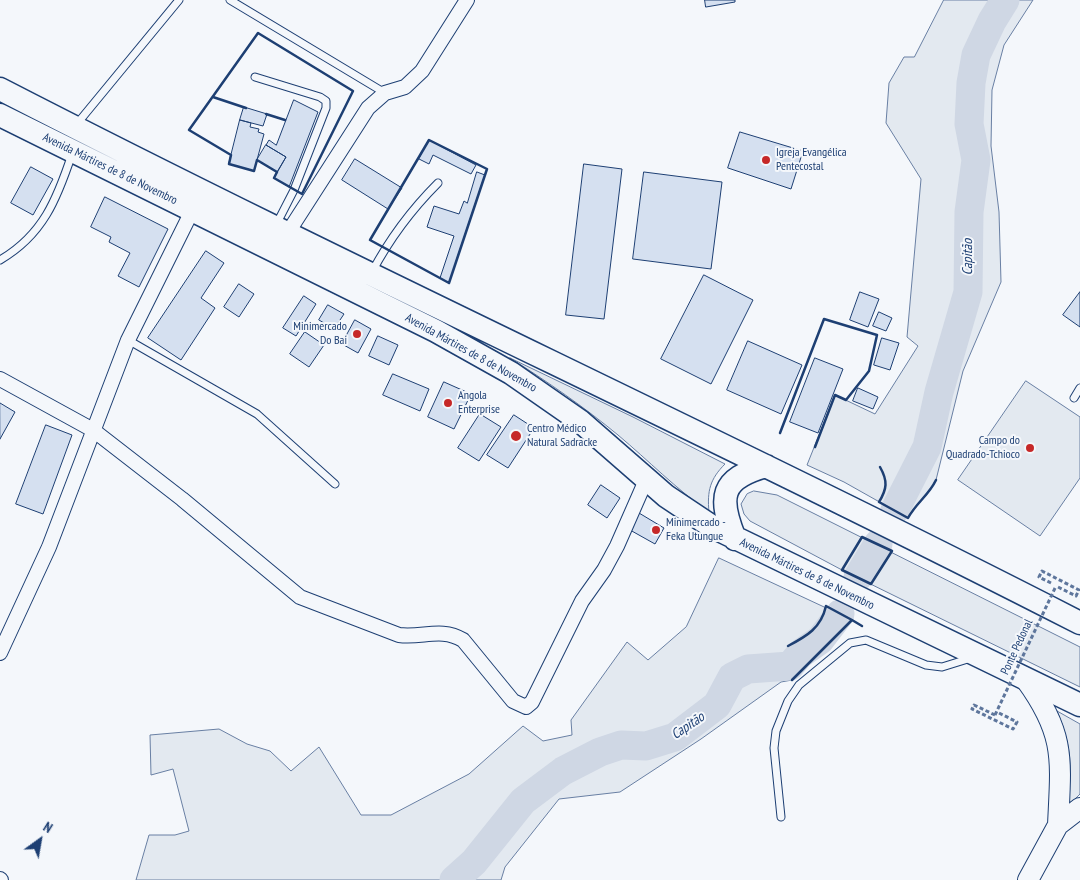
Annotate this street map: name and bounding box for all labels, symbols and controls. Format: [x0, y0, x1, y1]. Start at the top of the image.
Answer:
street label: Avenida Mártires de 8 de Novembro [40, 130, 180, 208]
place label: Igreja Evangélica Pentecostal [776, 146, 847, 174]
marker: Igreja Evangélica Pentecostal [760, 154, 772, 166]
water label: Capitão [960, 239, 976, 275]
street label: Avenida Mártires de 8 de Novembro [403, 311, 539, 395]
place label: Minimercado Do Bai [293, 320, 347, 348]
marker: Minimercado Do Bai [351, 328, 363, 340]
place label: Angola Enterprise [458, 389, 500, 417]
marker: Angola Enterprise [442, 397, 454, 409]
place label: Centro Médico Natural Sadracke [527, 422, 597, 450]
marker: Centro Médico Natural Sadracke [509, 429, 523, 443]
place label: Campo do Quadrado-Tchioco [946, 434, 1020, 462]
marker: Campo do Quadrado-Tchioco [1024, 442, 1036, 454]
place label: Minimercado - Feka Utungue [666, 516, 726, 544]
marker: Minimercado - Feka Utungue [650, 524, 662, 536]
street label: Avenida Mártires de 8 de Novembro [737, 535, 877, 613]
street label: Ponte Pedonal [998, 617, 1036, 677]
water label: Capitão [668, 709, 708, 743]
north arrow [15, 815, 65, 865]
text: N [40, 818, 56, 837]

